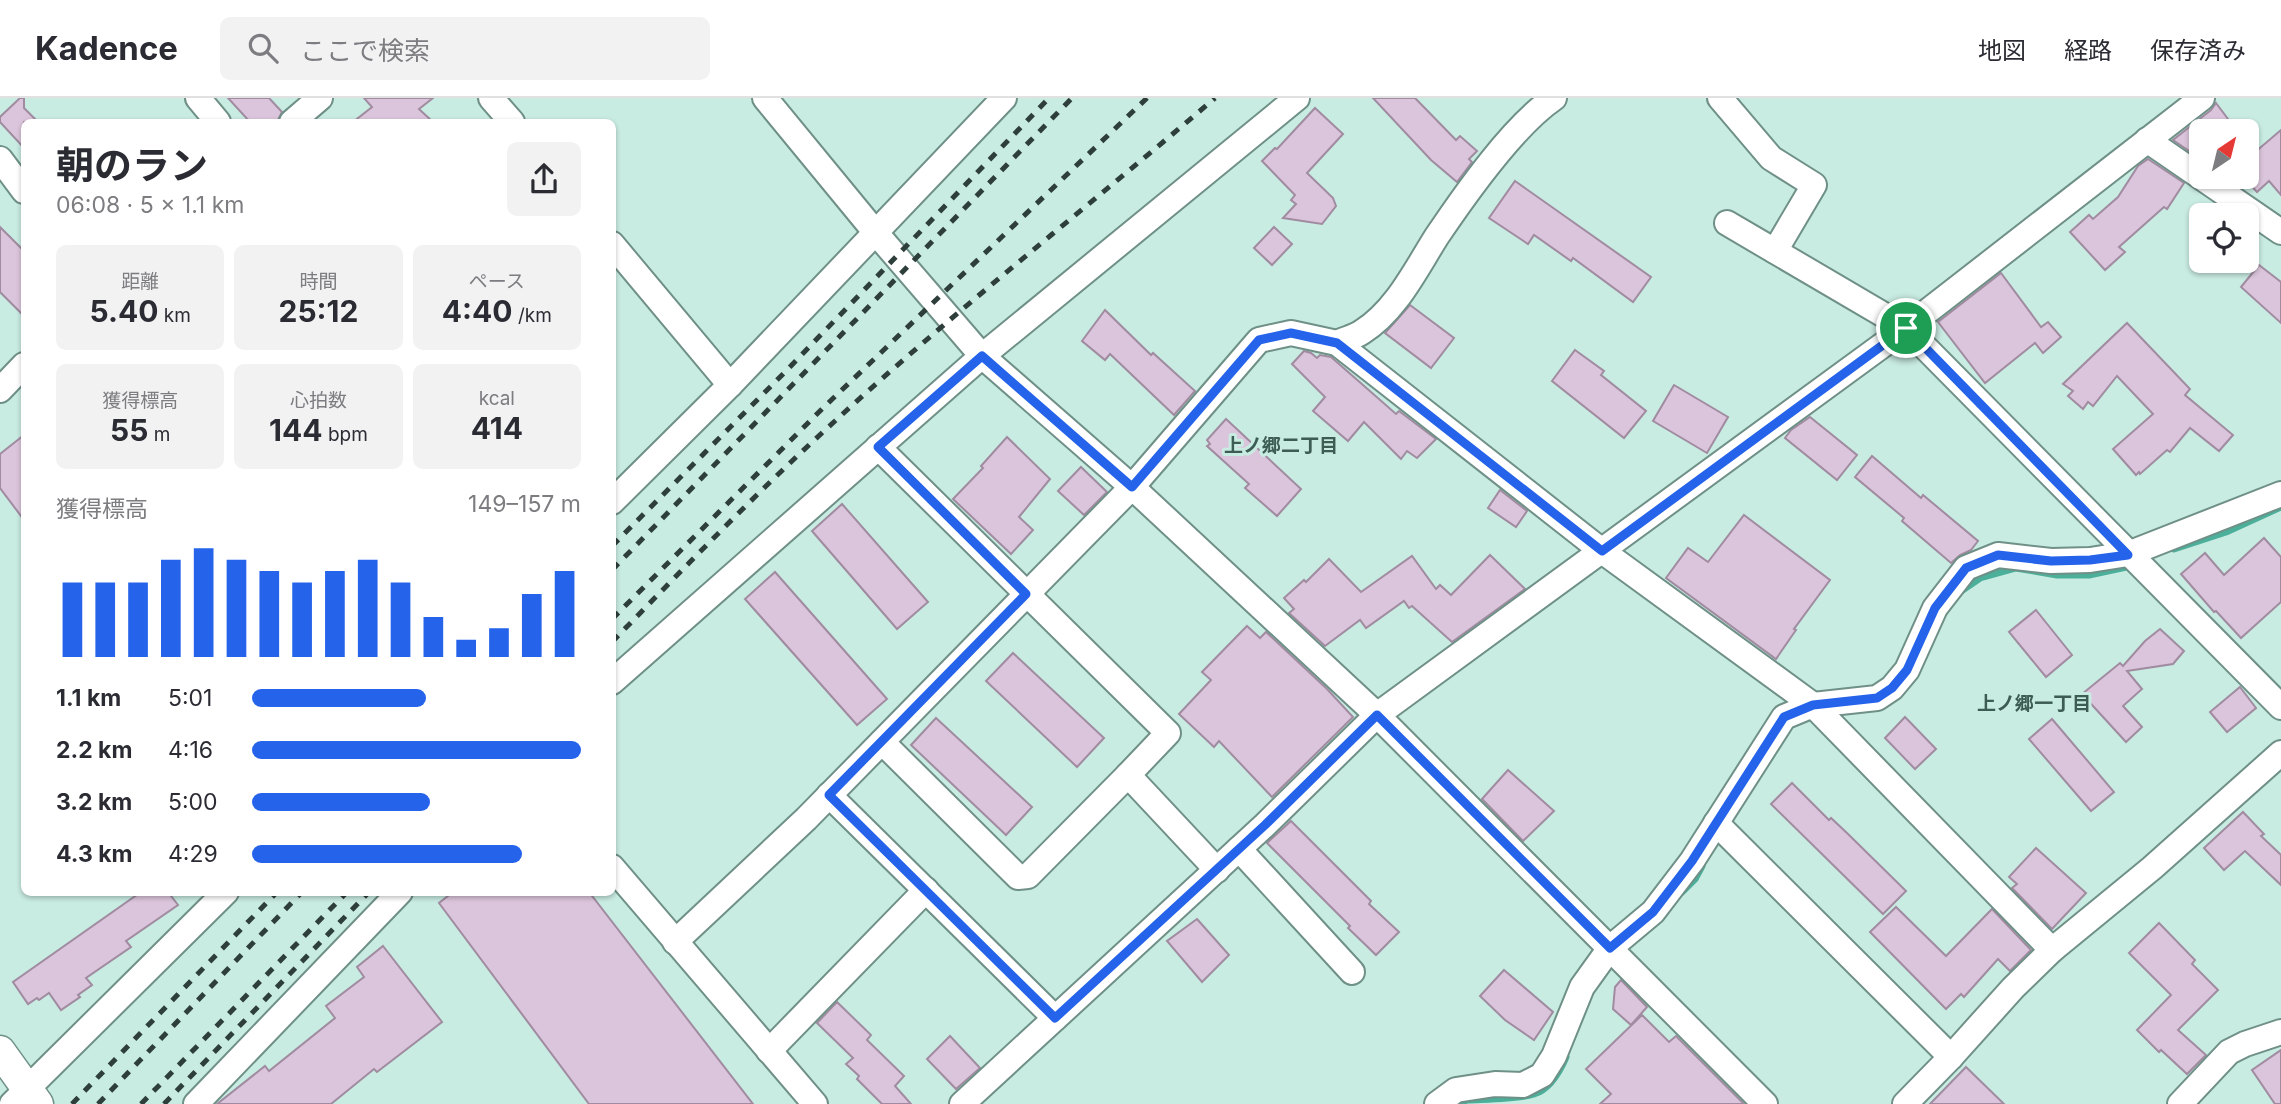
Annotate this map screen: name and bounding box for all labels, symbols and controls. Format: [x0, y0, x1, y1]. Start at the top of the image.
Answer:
search box [220, 17, 710, 80]
text: Kadence [35, 28, 178, 68]
icon: search [244, 29, 282, 67]
text: ここで検索 [300, 35, 430, 66]
text: 地図 [1978, 36, 2026, 65]
text: 経路 [2064, 36, 2112, 65]
text: 保存済み [2150, 36, 2246, 65]
north arrow [2189, 119, 2259, 189]
map controls [2189, 119, 2259, 273]
text: 朝のラン [56, 142, 208, 188]
button: share [507, 142, 581, 216]
text: 06:08 · 5 × 1.1 km [56, 191, 244, 219]
button: locate [2189, 203, 2259, 273]
text: 距離 [121, 270, 159, 293]
text: 時間 [299, 270, 338, 293]
text: ペース [469, 270, 525, 293]
text: 5.40 [89, 293, 158, 329]
text: 25:12 [279, 293, 358, 329]
text: 4:40 [442, 293, 513, 329]
pin [1876, 298, 1936, 358]
text: km [158, 304, 191, 327]
text: /km [513, 304, 552, 327]
icon: arrive [1887, 309, 1925, 347]
text: kcal [479, 387, 515, 410]
text: 獲得標高 [102, 389, 178, 412]
text: 心拍数 [290, 389, 347, 412]
text: 414 [471, 410, 523, 446]
text: 55 [110, 412, 148, 448]
text: 144 [269, 412, 323, 448]
text: m [148, 423, 170, 446]
text: bpm [323, 423, 368, 446]
district label: 上ノ郷二丁目 [1224, 434, 1338, 457]
text: 149–157 m [468, 490, 581, 518]
text: 獲得標高 [56, 495, 148, 523]
text: 1.1 km [56, 684, 121, 712]
text: 5:01 [168, 684, 212, 712]
district label: 上ノ郷一丁目 [1977, 692, 2091, 715]
text: 2.2 km [56, 736, 132, 764]
text: 4:16 [168, 736, 213, 764]
text: 3.2 km [56, 788, 132, 816]
text: 5:00 [168, 788, 218, 816]
text: 4.3 km [56, 840, 133, 868]
text: 4:29 [168, 840, 218, 868]

